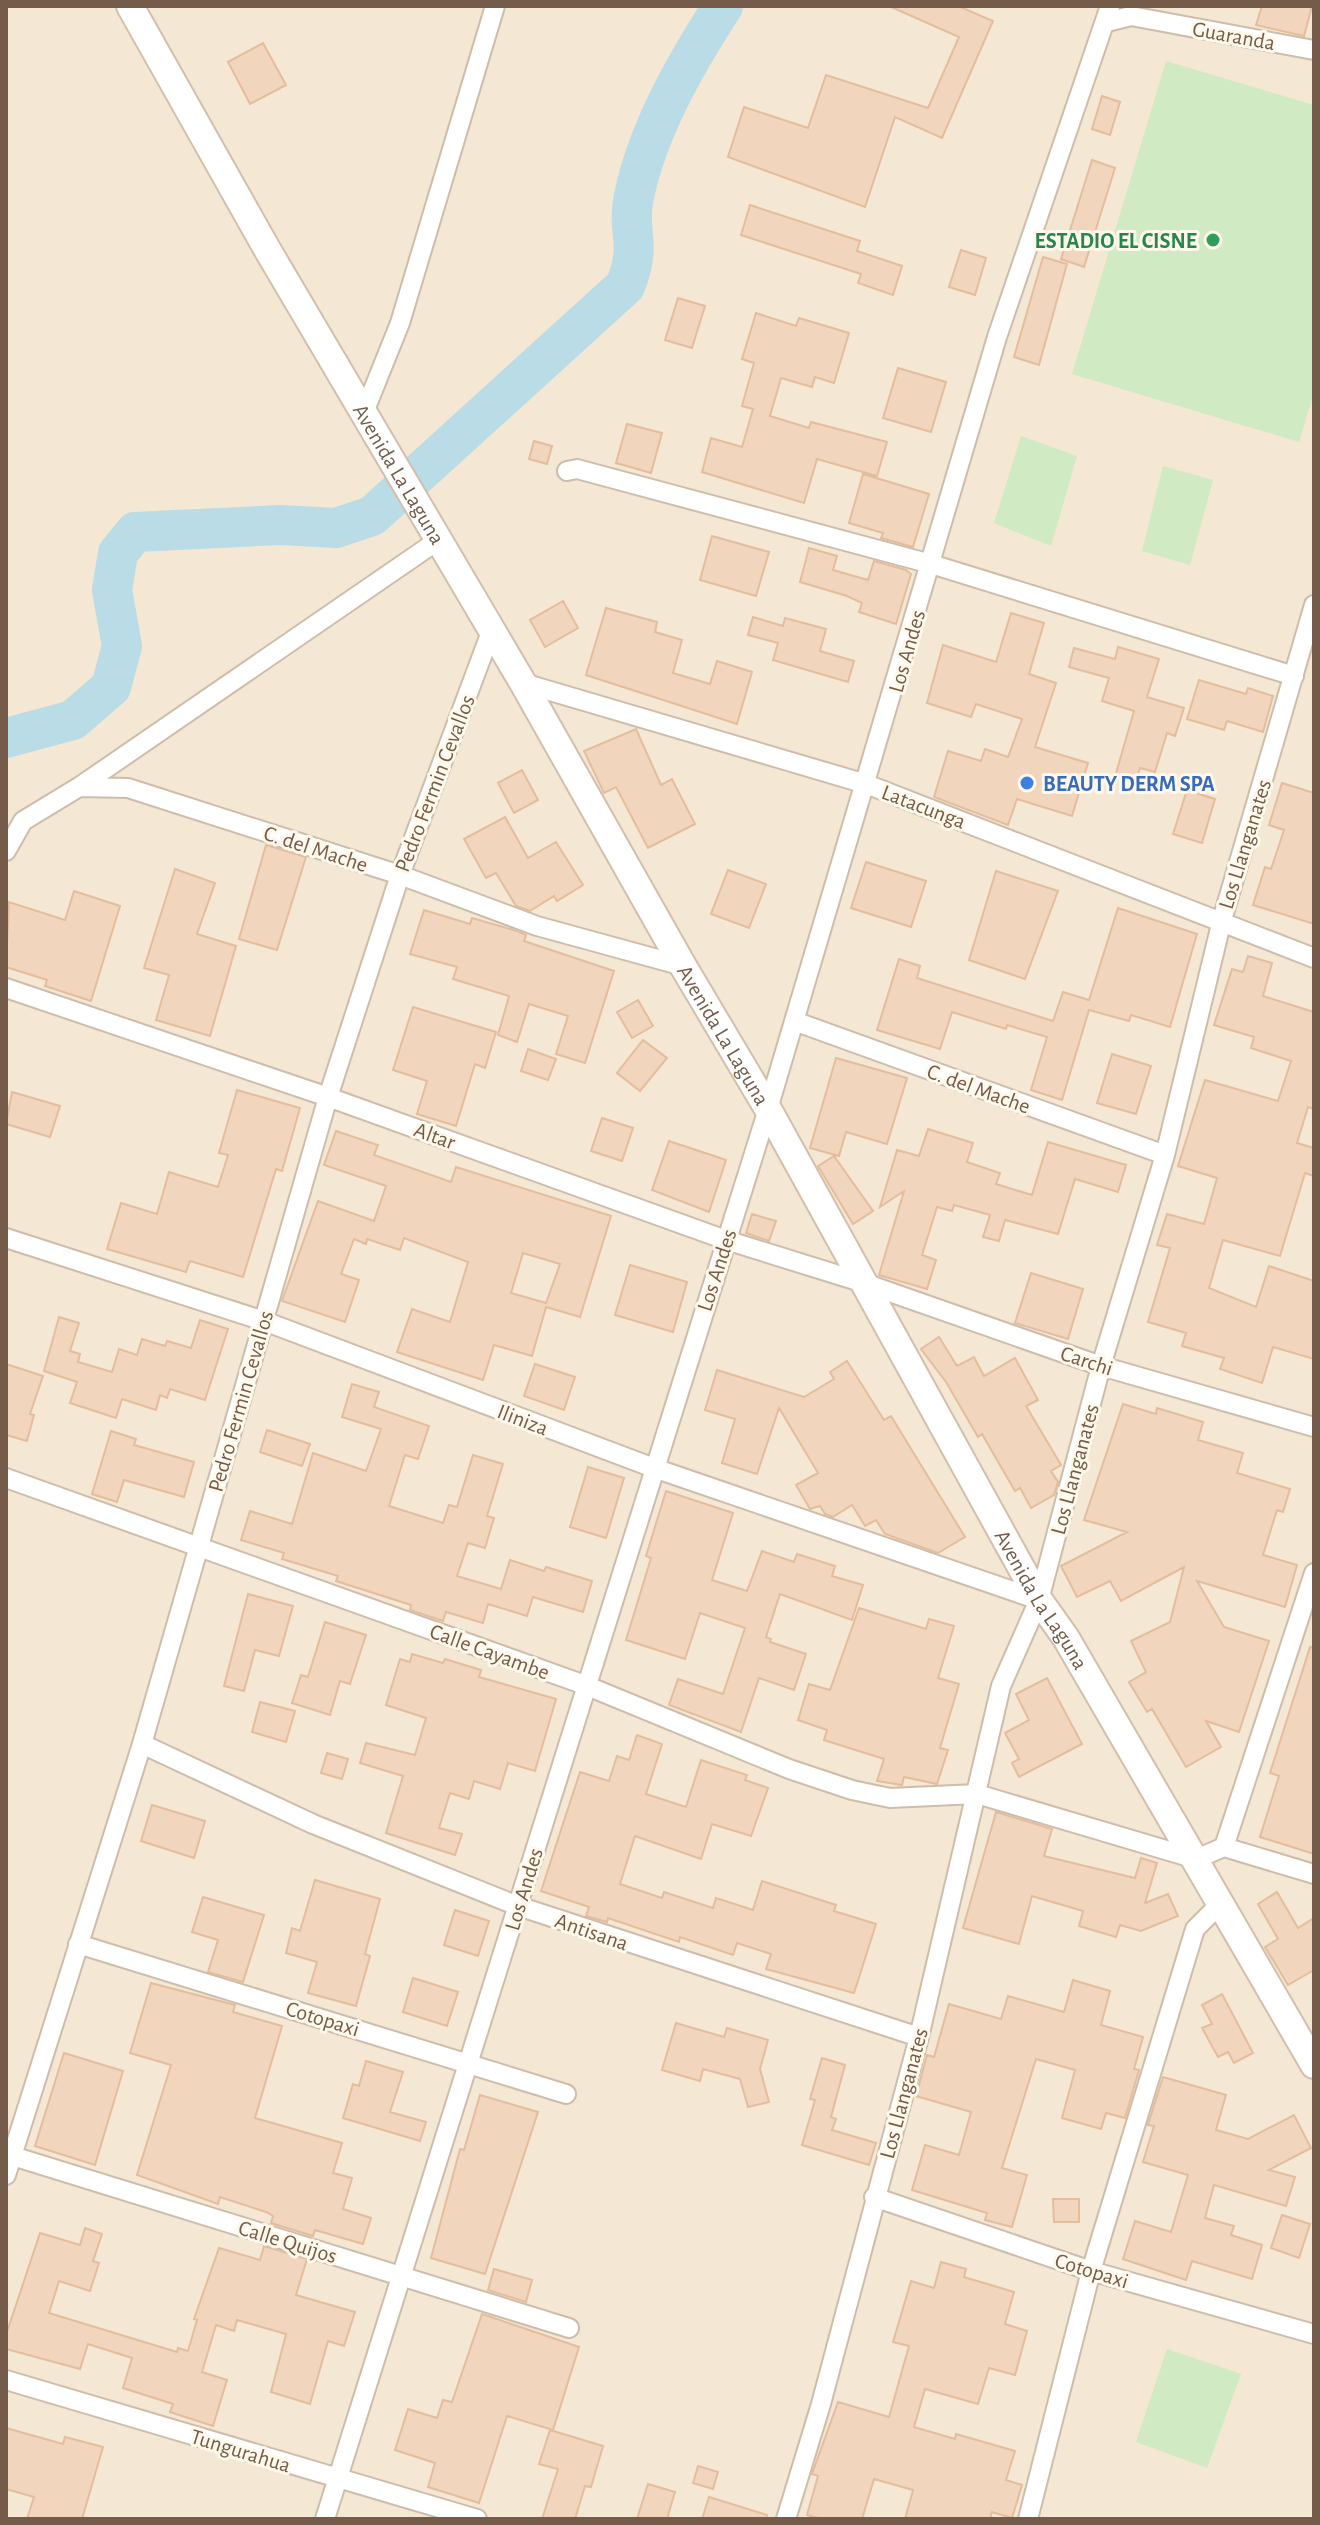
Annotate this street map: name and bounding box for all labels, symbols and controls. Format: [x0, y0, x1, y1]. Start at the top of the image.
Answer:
street label: Guaranda [1191, 18, 1277, 54]
place label: ESTADIO EL CISNE [1035, 230, 1197, 252]
marker: ESTADIO EL CISNE [1204, 231, 1222, 249]
street label: Avenida La Laguna [349, 400, 449, 548]
street label: Los Andes [885, 607, 929, 695]
street label: Pedro Fermin Cevallos [391, 692, 479, 875]
place label: BEAUTY DERM SPA [1043, 773, 1215, 795]
marker: BEAUTY DERM SPA [1018, 774, 1036, 792]
street label: Los Llanganates [1215, 777, 1275, 912]
street label: Latacunga [879, 781, 969, 833]
street label: C. del Mache [261, 822, 370, 876]
street label: Avenida La Laguna [673, 961, 773, 1109]
street label: C. del Mache [924, 1060, 1033, 1118]
street label: Altar [411, 1118, 458, 1153]
street label: Los Andes [693, 1227, 741, 1314]
street label: Pedro Fermin Cevallos [205, 1308, 277, 1494]
street label: Carchi [1058, 1342, 1116, 1380]
street label: Iliniza [494, 1400, 551, 1440]
street label: Los Llanganates [1047, 1402, 1103, 1537]
street label: Avenida La Laguna [991, 1526, 1092, 1673]
street label: Calle Cayambe [427, 1620, 552, 1684]
street label: Los Andes [501, 1845, 547, 1933]
street label: Antisana [552, 1909, 631, 1955]
street label: Cotopaxi [283, 1997, 362, 2041]
street label: Los Llanganates [876, 2026, 932, 2161]
street label: Calle Quijos [236, 2217, 340, 2267]
street label: Cotopaxi [1052, 2249, 1131, 2293]
street label: Tungurahua [188, 2425, 293, 2477]

